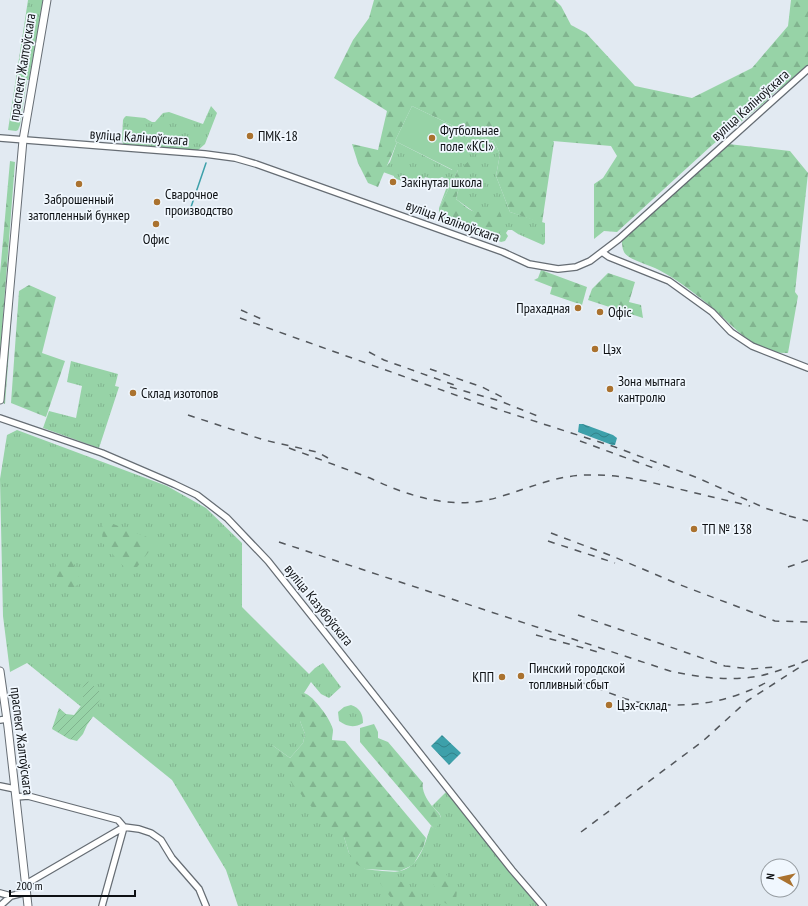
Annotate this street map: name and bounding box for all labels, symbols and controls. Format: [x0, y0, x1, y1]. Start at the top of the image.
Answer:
street label: праспект Жалтоўскага [5, 12, 39, 122]
street label: вуліца Каліноўскага [707, 65, 793, 145]
place label: Футбольнае поле «КСІ» [440, 121, 499, 155]
street label: вуліца Каліноўскага [89, 125, 189, 149]
place label: ПМК-18 [258, 127, 298, 145]
marker: ПМК-18 [245, 131, 255, 141]
marker: Футбольнае поле «КСІ» [427, 133, 437, 143]
place label: Закінутая школа [401, 173, 482, 191]
marker: Закінутая школа [388, 177, 398, 187]
marker: Заброшенный затопленный бункер [74, 179, 84, 189]
place label: Сварочное производство [165, 185, 233, 219]
place label: Заброшенный затопленный бункер [28, 190, 130, 224]
street label: вуліца Каліноўскага [404, 196, 502, 246]
marker: Сварочное производство [152, 197, 162, 207]
marker: Офис [151, 219, 161, 229]
place label: Офис [143, 230, 169, 248]
place label: Прахадная [516, 299, 570, 317]
marker: Прахадная [573, 303, 583, 313]
place label: Офіс [608, 303, 631, 321]
marker: Офіс [595, 307, 605, 317]
place label: Цэх [603, 340, 622, 358]
marker: Цэх [590, 344, 600, 354]
place label: Зона мытнага кантролю [618, 372, 686, 406]
place label: Склад изотопов [141, 384, 219, 402]
marker: Зона мытнага кантролю [605, 384, 615, 394]
marker: Склад изотопов [128, 388, 138, 398]
place label: ТП № 138 [702, 520, 752, 538]
marker: ТП № 138 [689, 524, 699, 534]
street label: вуліца Казубоўскага [281, 561, 357, 649]
place label: Пинский городской топливный сбыт [529, 659, 625, 693]
place label: КПП [472, 668, 494, 686]
marker: Пинский городской топливный сбыт [516, 671, 526, 681]
marker: КПП [497, 672, 507, 682]
street label: праспект Жалтоўскага [6, 686, 38, 796]
place label: Цэх-склад [617, 696, 667, 714]
marker: Цэх-склад [604, 700, 614, 710]
north arrow [760, 858, 800, 898]
scale bar [10, 872, 135, 898]
text: N [763, 873, 777, 881]
text: 200 m [16, 878, 43, 893]

